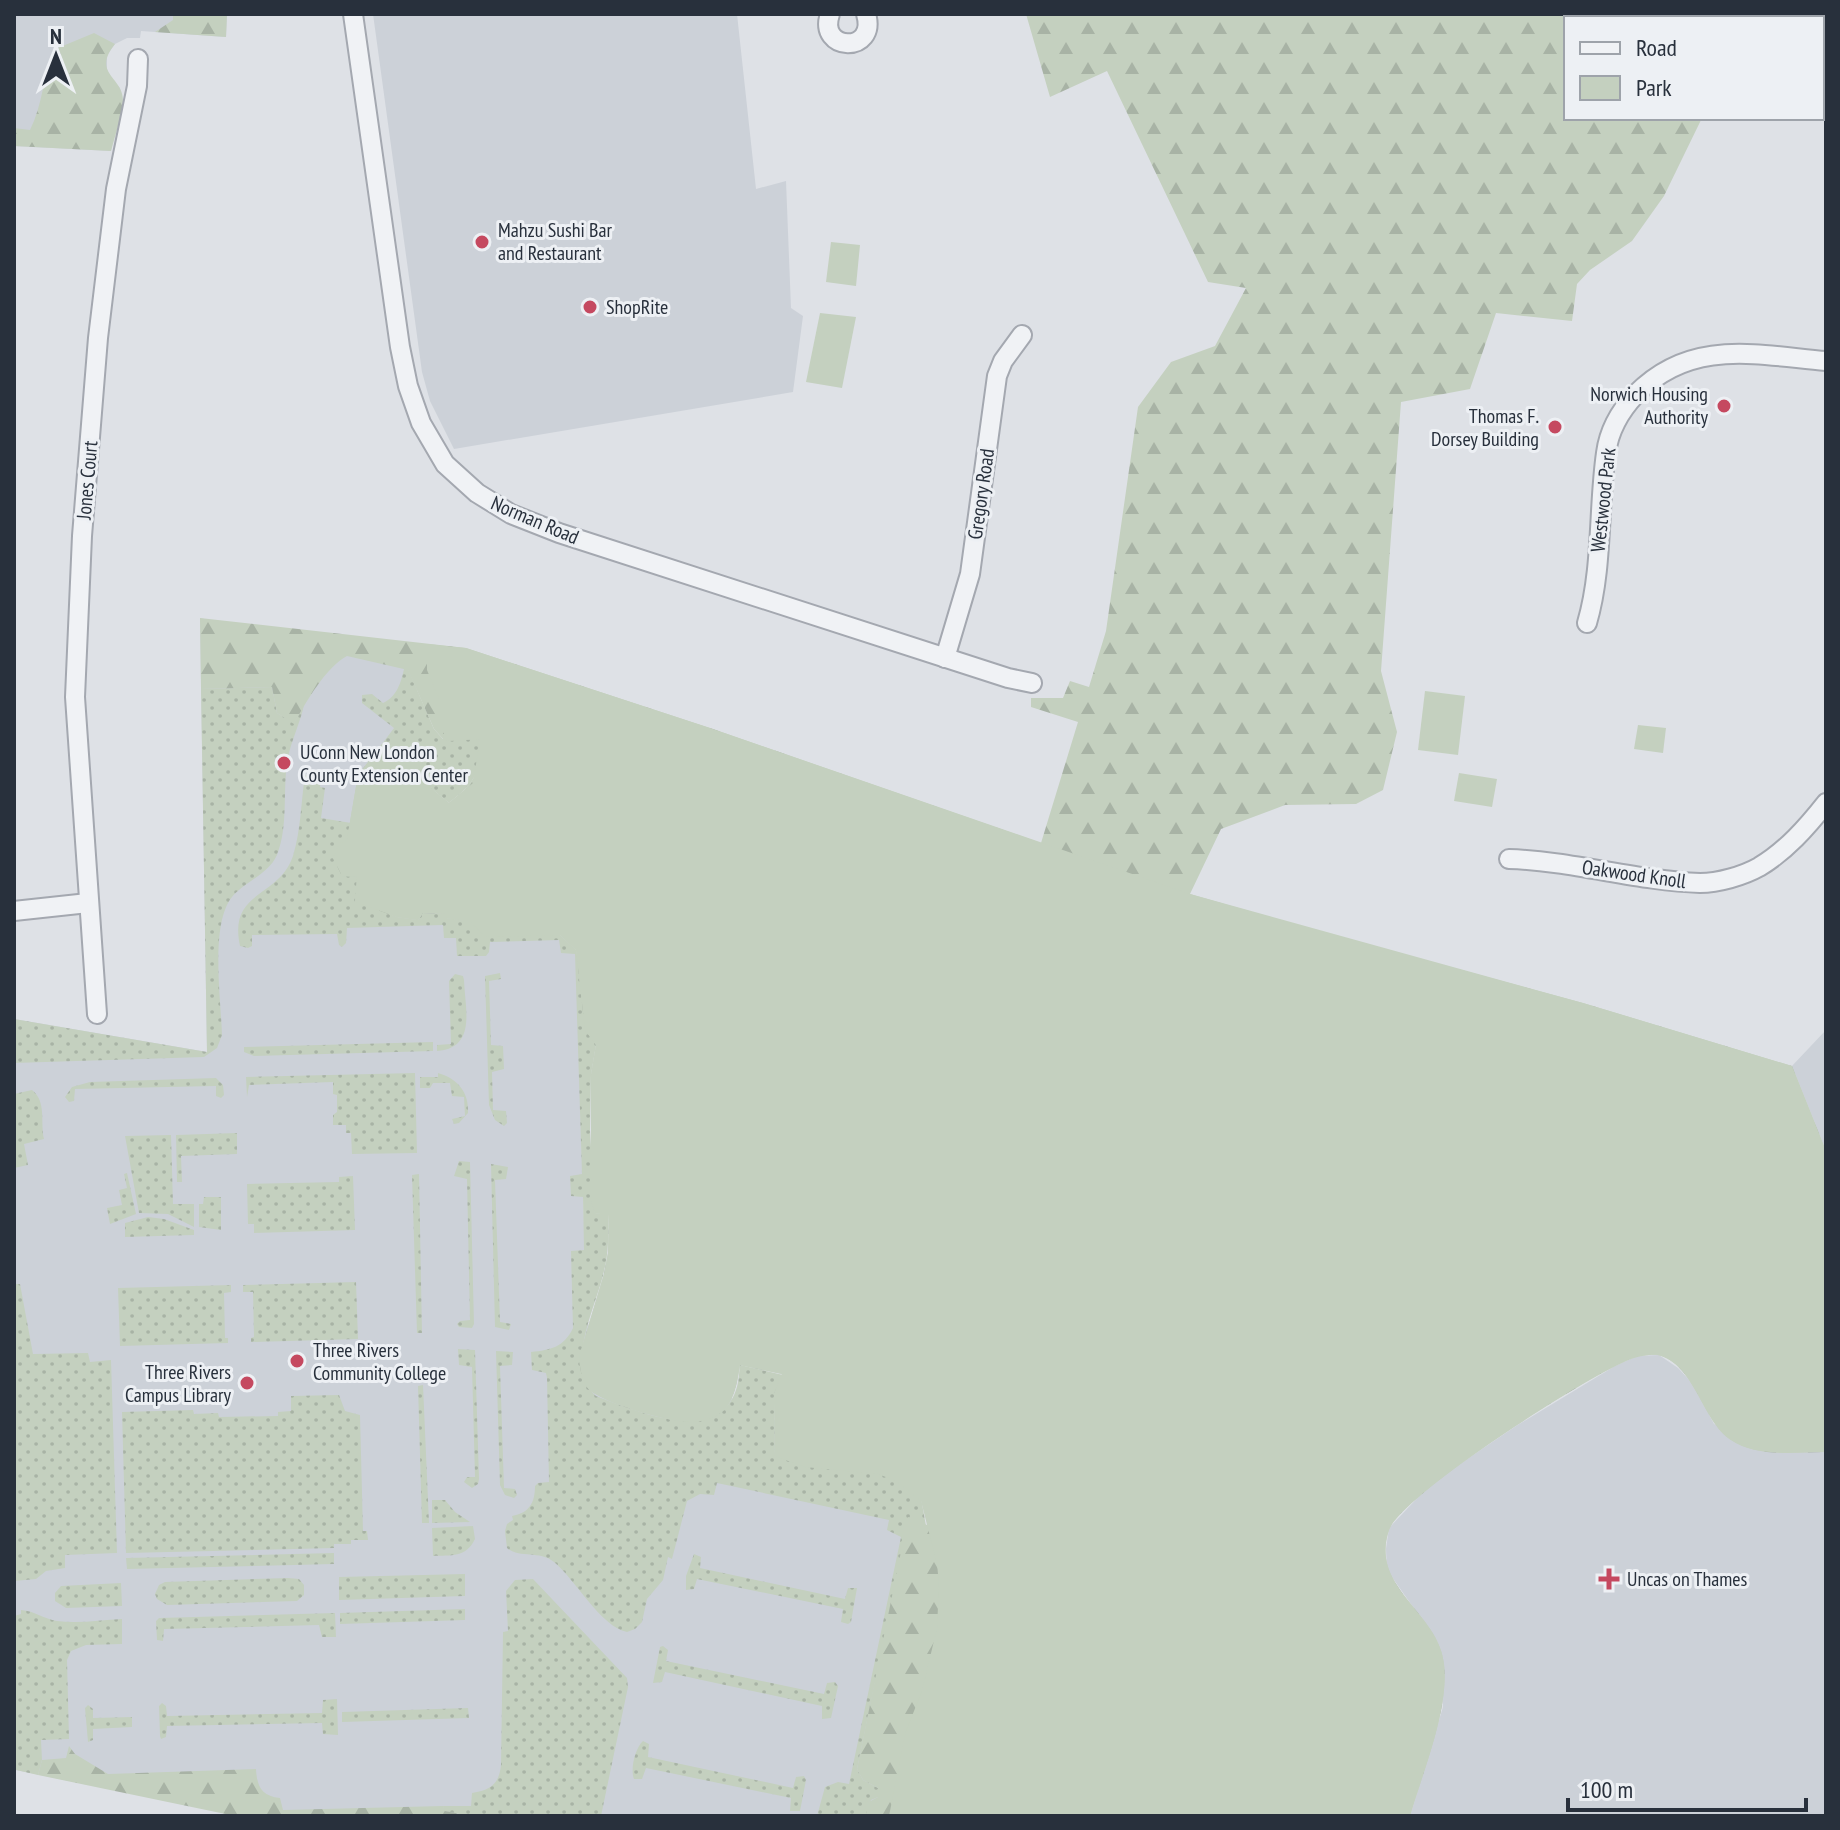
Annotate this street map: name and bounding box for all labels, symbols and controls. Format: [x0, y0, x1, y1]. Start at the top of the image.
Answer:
north arrow [16, 16, 96, 96]
legend [1564, 16, 1824, 120]
text: N [50, 22, 62, 50]
text: Road [1636, 32, 1677, 63]
text: Park [1636, 72, 1672, 103]
place label: Mahzu Sushi Bar and Restaurant [498, 217, 612, 266]
marker: Mahzu Sushi Bar and Restaurant [473, 233, 491, 251]
place label: ShopRite [606, 294, 668, 320]
marker: ShopRite [581, 298, 599, 316]
place label: Norwich Housing Authority [1590, 381, 1708, 430]
marker: Norwich Housing Authority [1715, 397, 1733, 415]
place label: Thomas F. Dorsey Building [1431, 403, 1539, 452]
marker: Thomas F. Dorsey Building [1546, 418, 1564, 436]
street label: Jones Court [71, 439, 103, 521]
street label: Westwood Park [1585, 446, 1621, 553]
street label: Gregory Road [962, 447, 1000, 541]
street label: Norman Road [487, 490, 583, 550]
place label: UConn New London County Extension Center [300, 739, 468, 788]
marker: UConn New London County Extension Center [275, 754, 293, 772]
street label: Oakwood Knoll [1580, 854, 1688, 894]
place label: Three Rivers Community College [313, 1337, 446, 1386]
marker: Three Rivers Community College [288, 1352, 306, 1370]
place label: Three Rivers Campus Library [125, 1359, 231, 1408]
marker: Three Rivers Campus Library [238, 1374, 256, 1392]
place label: Uncas on Thames [1627, 1566, 1747, 1592]
marker: Uncas on Thames [1598, 1568, 1620, 1590]
scale bar [1568, 1762, 1806, 1812]
text: 100 m [1580, 1774, 1633, 1805]

